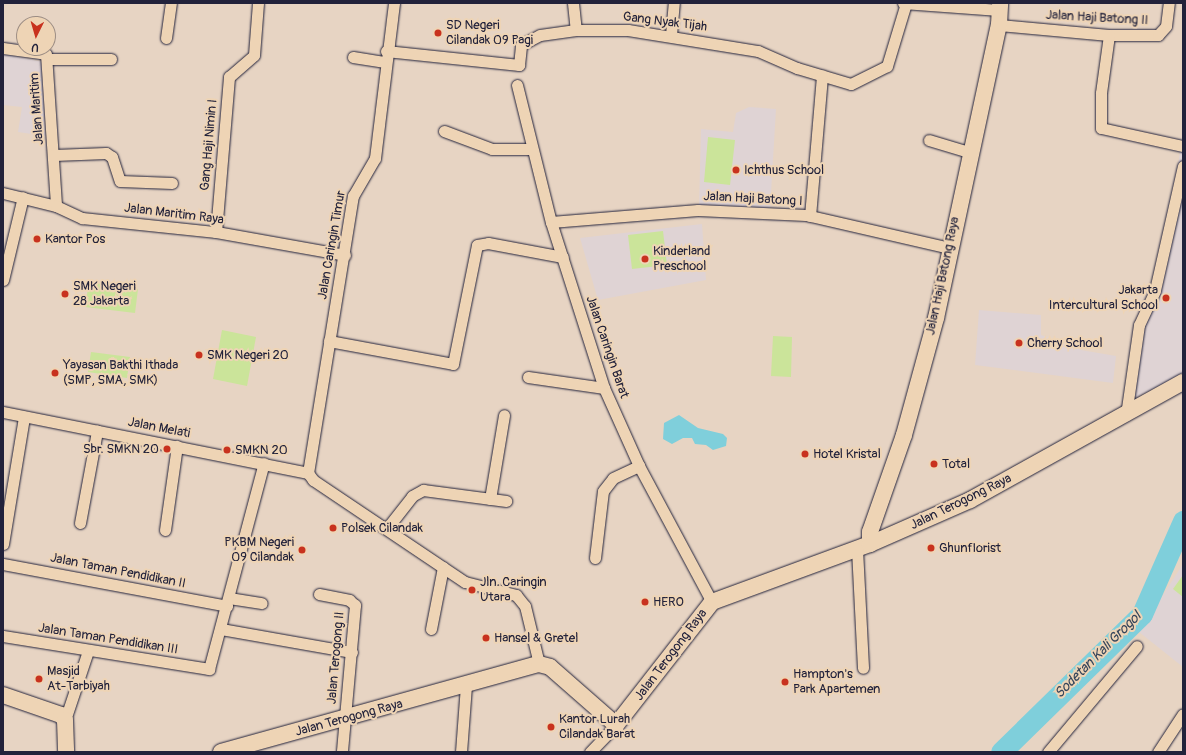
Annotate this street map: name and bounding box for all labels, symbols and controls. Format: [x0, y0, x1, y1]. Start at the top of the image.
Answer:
street label: Jalan Haji Batong II [1045, 8, 1149, 28]
street label: Gang Nyak Tijah [622, 9, 708, 35]
north arrow [16, 16, 56, 56]
place label: SD Negeri Cilandak 09 Pagi [446, 18, 533, 49]
marker: SD Negeri Cilandak 09 Pagi [433, 28, 443, 38]
text: U [31, 41, 39, 54]
street label: Jalan Maritim [27, 72, 47, 146]
street label: Gang Haji Nimin I [197, 99, 221, 191]
place label: Ichthus School [744, 162, 824, 178]
marker: Ichthus School [731, 165, 741, 175]
street label: Jalan Caringin Timur [315, 189, 349, 301]
street label: Jalan Haji Batong I [703, 189, 803, 209]
street label: Jalan Maritim Raya [123, 200, 225, 228]
street label: Jalan Haji Batong Raya [923, 215, 963, 337]
place label: Kantor Pos [45, 231, 105, 247]
marker: Kantor Pos [32, 234, 42, 244]
place label: Kinderland Preschool [653, 244, 710, 275]
marker: Kinderland Preschool [640, 254, 650, 264]
place label: SMK Negeri 28 Jakarta [73, 279, 136, 310]
place label: Jakarta Intercultural School [1049, 283, 1158, 314]
marker: SMK Negeri 28 Jakarta [60, 289, 70, 299]
marker: Jakarta Intercultural School [1161, 293, 1171, 303]
street label: Jalan Caringin Barat [582, 294, 632, 400]
place label: Cherry School [1027, 335, 1103, 351]
marker: Cherry School [1014, 338, 1024, 348]
place label: SMK Negeri 20 [207, 347, 289, 363]
marker: SMK Negeri 20 [194, 350, 204, 360]
place label: Yayasan Bakthi Ithada (SMP, SMA, SMK) [63, 358, 178, 389]
marker: Yayasan Bakthi Ithada (SMP, SMA, SMK) [50, 368, 60, 378]
street label: Jalan Melati [126, 414, 192, 442]
place label: Sbr. SMKN 20 [83, 441, 159, 457]
place label: SMKN 20 [235, 442, 288, 458]
marker: Sbr. SMKN 20 [162, 444, 172, 454]
marker: SMKN 20 [222, 445, 232, 455]
place label: Hotel Kristal [813, 446, 881, 462]
marker: Hotel Kristal [800, 449, 810, 459]
place label: Total [942, 456, 970, 472]
marker: Total [929, 459, 939, 469]
street label: Jalan Terogong Raya [908, 471, 1014, 533]
place label: Polsek Cilandak [341, 520, 423, 536]
marker: Polsek Cilandak [328, 523, 338, 533]
place label: PKBM Negeri 09 Cilandak [224, 535, 294, 566]
place label: Ghunflorist [939, 540, 1001, 556]
marker: Ghunflorist [926, 543, 936, 553]
marker: PKBM Negeri 09 Cilandak [297, 545, 307, 555]
street label: Jalan Taman Pendidikan II [49, 550, 187, 592]
place label: Jln. Caringin Utara [480, 575, 547, 606]
marker: Jln. Caringin Utara [467, 585, 477, 595]
place label: HERO [653, 594, 684, 610]
marker: HERO [640, 597, 650, 607]
street label: Jalan Terogong Raya [631, 606, 711, 704]
water label: Sodetan Kali Grogol [1051, 608, 1145, 702]
street label: Jalan Terogong II [324, 611, 348, 705]
street label: Jalan Taman Pendidikan III [37, 620, 179, 658]
place label: Hansel & Gretel [494, 630, 578, 646]
marker: Hansel & Gretel [481, 633, 491, 643]
place label: Masjid At-Tarbiyah [47, 664, 110, 695]
place label: Hampton's Park Apartemen [793, 667, 880, 698]
marker: Masjid At-Tarbiyah [34, 674, 44, 684]
marker: Hampton's Park Apartemen [780, 677, 790, 687]
street label: Jalan Terogong Raya [294, 696, 404, 740]
place label: Kantor Lurah Cilandak Barat [559, 712, 635, 743]
marker: Kantor Lurah Cilandak Barat [546, 722, 556, 732]

